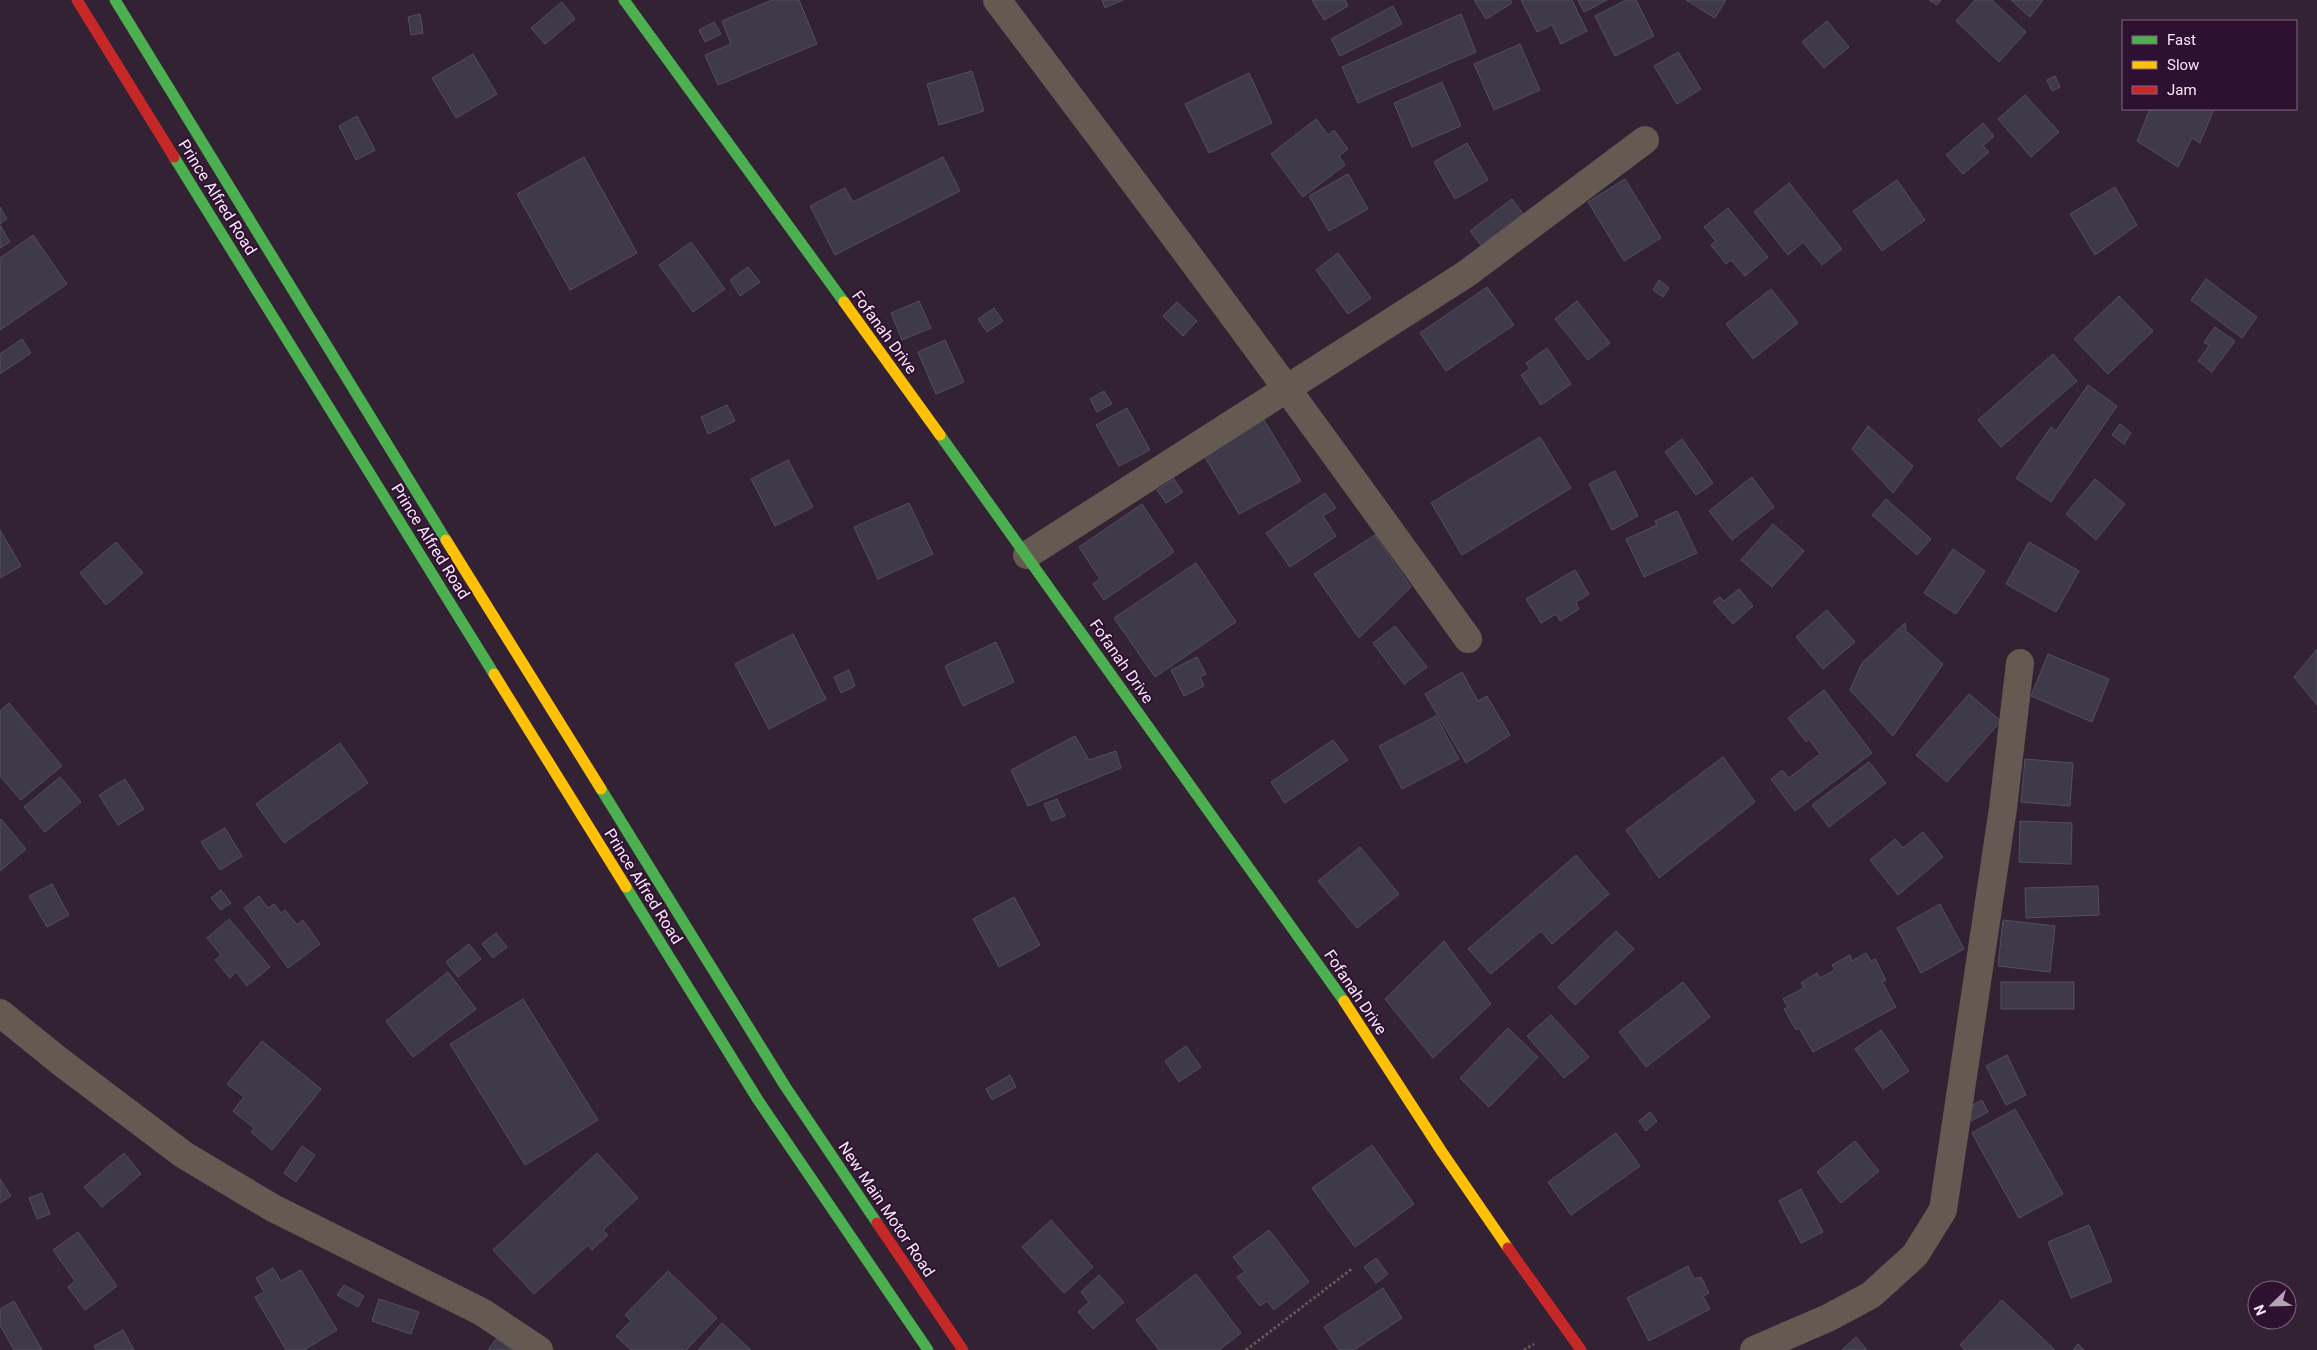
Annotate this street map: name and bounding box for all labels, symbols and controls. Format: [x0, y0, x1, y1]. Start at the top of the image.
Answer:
legend [2122, 20, 2297, 110]
text: Fast [2167, 31, 2196, 49]
text: Slow [2167, 56, 2199, 74]
text: Jam [2167, 81, 2197, 99]
street label: Prince Alfred Road [174, 136, 261, 258]
street label: Fofanah Drive [848, 287, 921, 378]
street label: Prince Alfred Road [387, 480, 474, 602]
street label: Fofanah Drive [1086, 616, 1158, 707]
street label: Prince Alfred Road [600, 825, 687, 947]
street label: Fofanah Drive [1320, 946, 1391, 1038]
street label: New Main Motor Road [834, 1138, 939, 1280]
north arrow [2247, 1280, 2297, 1330]
text: N [2251, 1302, 2269, 1318]

